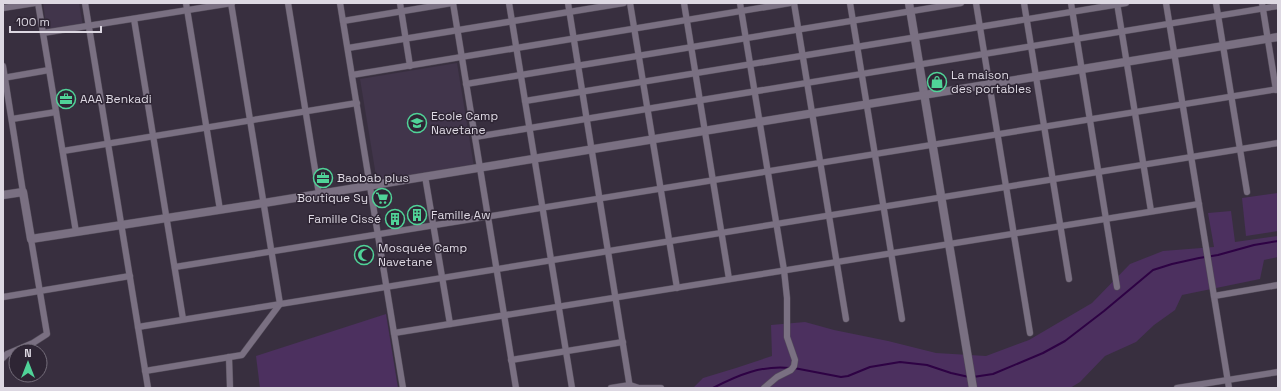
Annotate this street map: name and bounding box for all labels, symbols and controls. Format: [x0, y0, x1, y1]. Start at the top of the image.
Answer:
scale bar [10, 8, 101, 34]
text: 100 m [16, 14, 50, 30]
place label: La maison des portables [951, 67, 1031, 97]
shop icon: La maison des portables [926, 71, 948, 93]
office icon: AAA Benkadi [55, 88, 77, 110]
place label: AAA Benkadi [80, 91, 152, 107]
place label: Ecole Camp Navetane [431, 108, 498, 138]
school or university icon: Ecole Camp Navetane [406, 112, 428, 134]
office icon: Baobab plus [312, 167, 334, 189]
place label: Baobab plus [337, 170, 409, 186]
supermarket icon: Boutique Sy [371, 187, 393, 209]
place label: Boutique Sy [297, 190, 368, 206]
building icon: Famille Aw [406, 204, 428, 226]
place label: Famille Aw [431, 207, 491, 223]
building icon: Famille Cissé [384, 208, 406, 230]
place label: Famille Cissé [308, 211, 381, 227]
place label: Mosquée Camp Navetane [378, 240, 467, 270]
mosque icon: Mosquée Camp Navetane [353, 244, 375, 266]
north arrow [8, 343, 48, 383]
text: N [24, 346, 32, 360]

